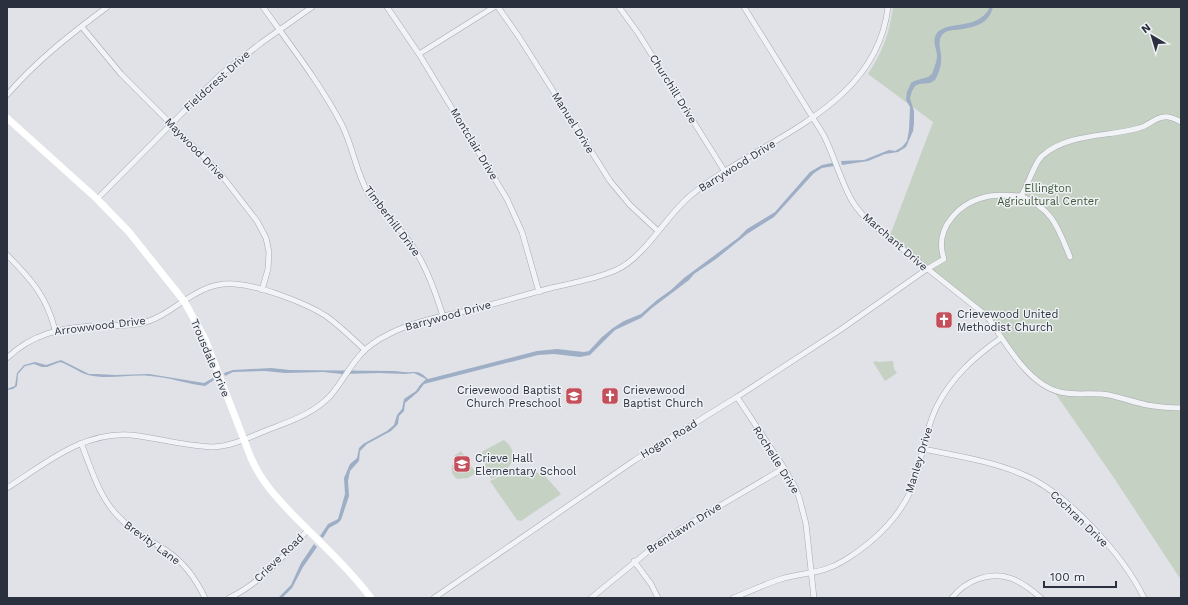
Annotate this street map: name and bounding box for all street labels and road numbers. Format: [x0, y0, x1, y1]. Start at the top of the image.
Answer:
street label: Fieldcrest Drive [181, 48, 253, 114]
street label: Churchill Drive [647, 52, 699, 126]
street label: Manuel Drive [549, 90, 597, 156]
street label: Montclair Drive [447, 106, 501, 182]
street label: Maywood Drive [162, 115, 228, 183]
street label: Barrywood Drive [696, 137, 778, 195]
street label: Timberhill Drive [361, 183, 423, 259]
street label: Marchant Drive [860, 210, 930, 274]
street label: Barrywood Drive [404, 298, 492, 334]
street label: Arrowwood Drive [54, 314, 146, 338]
street label: Trousdale Drive [188, 317, 232, 399]
street label: Hogan Road [638, 417, 700, 461]
street label: Rochelle Drive [750, 424, 802, 496]
street label: Manley Drive [903, 425, 935, 495]
street label: Cochran Drive [1047, 488, 1111, 550]
street label: Brentlawn Drive [644, 500, 724, 556]
street label: Brevity Lane [121, 518, 183, 568]
street label: Crieve Road [252, 531, 306, 585]

